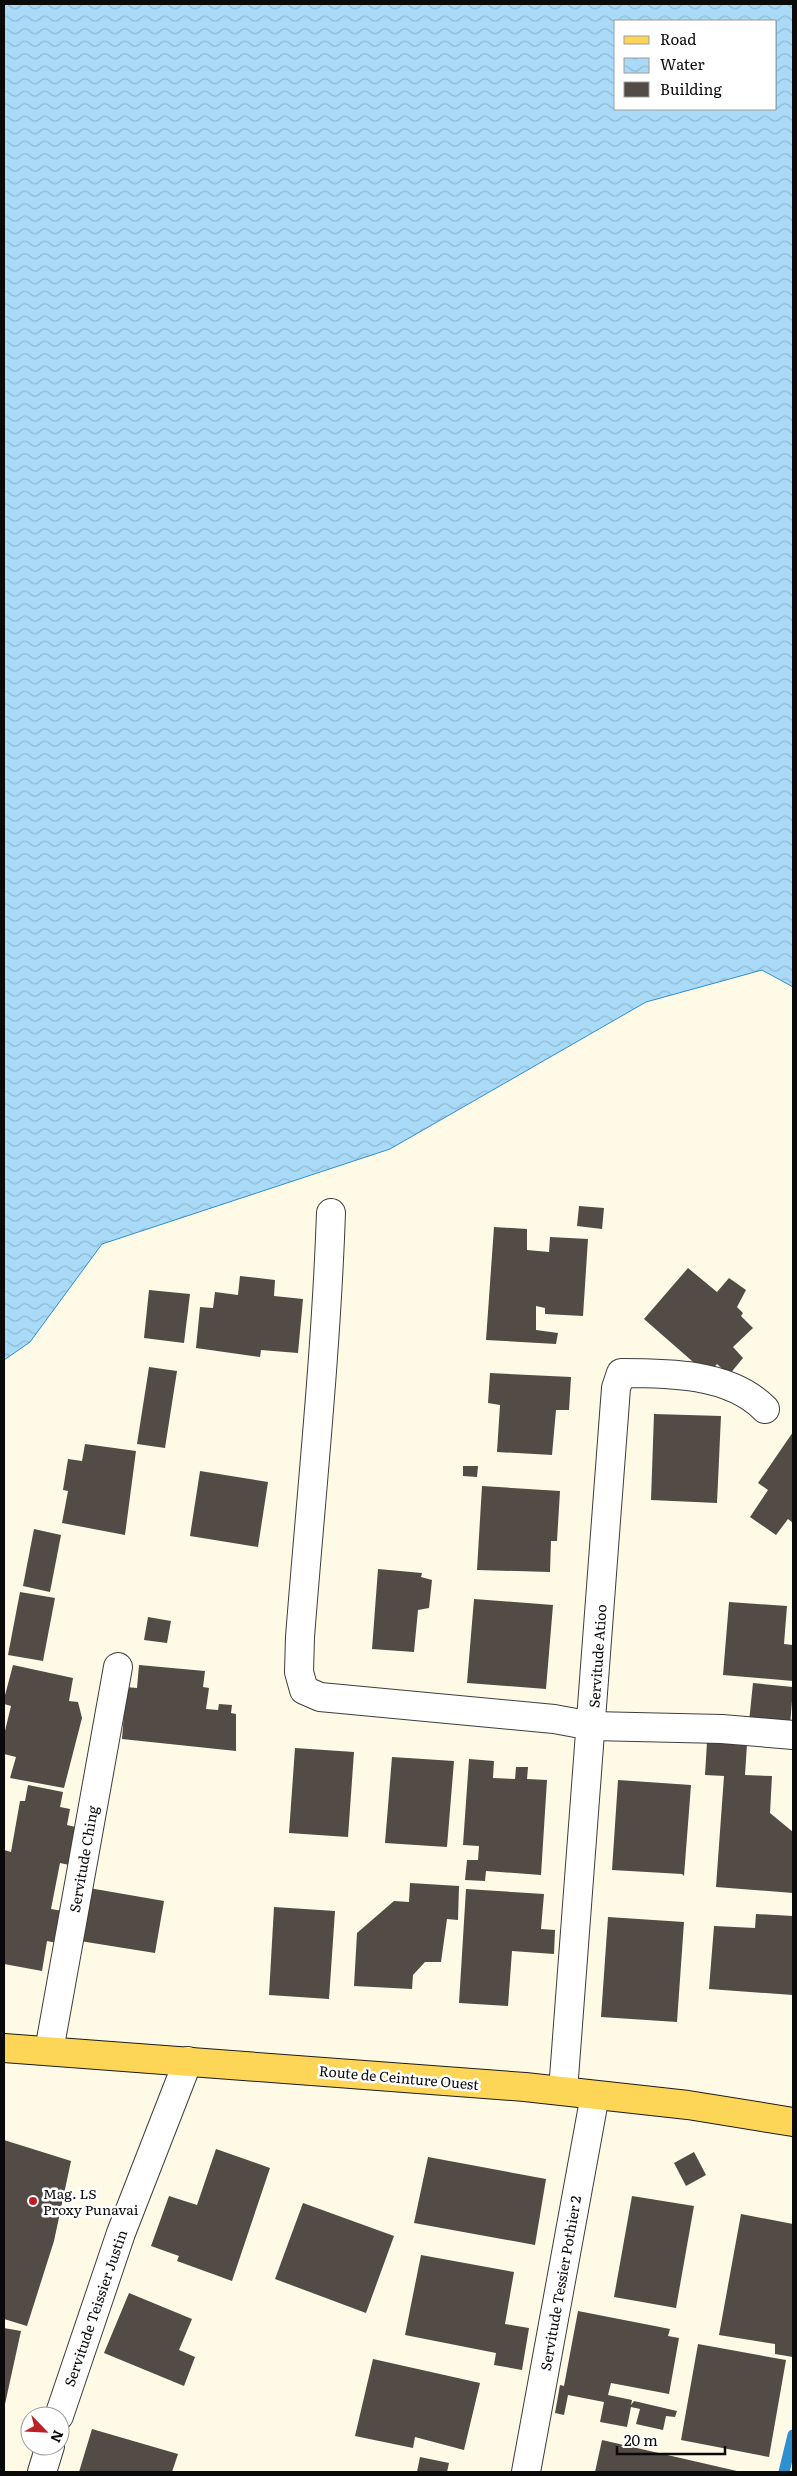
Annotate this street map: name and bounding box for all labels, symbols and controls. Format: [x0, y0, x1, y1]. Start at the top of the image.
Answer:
legend [614, 20, 777, 110]
text: Road [660, 27, 696, 50]
text: Water [660, 52, 705, 75]
text: Building [660, 77, 722, 100]
street label: Servitude Atioo [583, 1603, 611, 1709]
street label: Servitude Ching [64, 1804, 102, 1914]
street label: Route de Ceinture Ouest [318, 2060, 480, 2094]
place label: Mag. LS Proxy Punavai [43, 2183, 139, 2219]
street label: Servitude Tessier Pothier 2 [535, 2194, 585, 2372]
marker: Mag. LS Proxy Punavai [27, 2195, 39, 2207]
street label: Servitude Teissier Justin [59, 2227, 131, 2389]
north arrow [20, 2406, 70, 2456]
scale bar [617, 2424, 724, 2456]
text: N [46, 2427, 69, 2446]
text: 20 m [624, 2428, 658, 2451]

